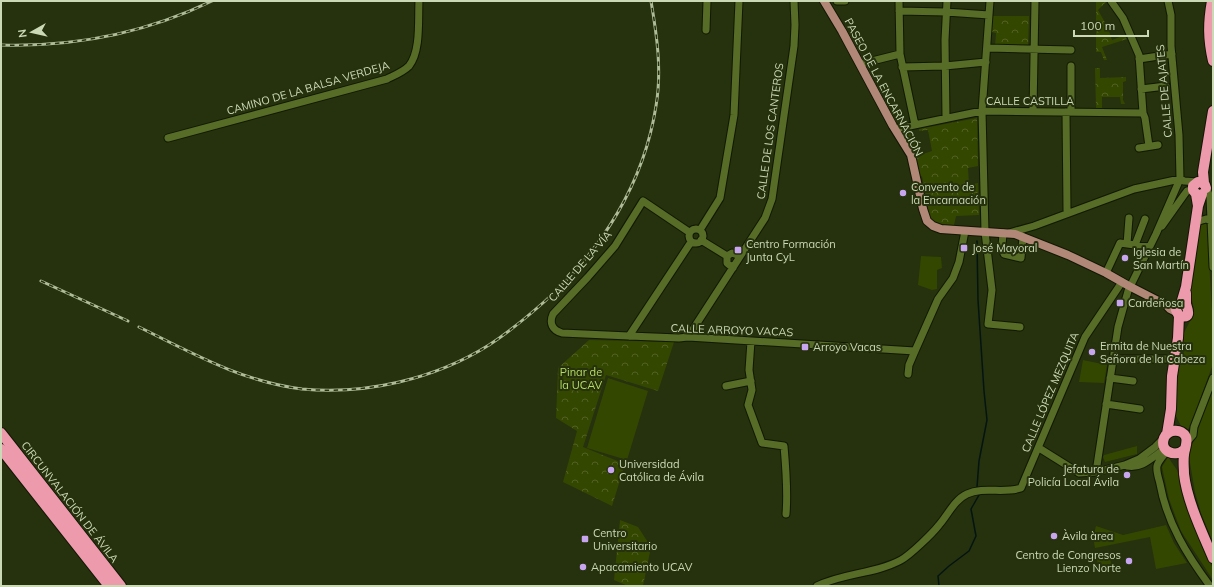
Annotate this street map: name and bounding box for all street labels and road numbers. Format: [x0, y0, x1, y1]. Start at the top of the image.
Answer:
street label: PASEO DE LA ENCARNACIÓN [842, 16, 926, 158]
street label: CALLE DE AJATES [1153, 44, 1175, 138]
street label: CAMINO DE LA BALSA VERDEJA [225, 58, 391, 118]
street label: CALLE DE LOS CANTEROS [753, 62, 787, 200]
street label: CALLE CASTILLA [986, 94, 1074, 108]
street label: CALLE DE LA VÍA [545, 228, 615, 304]
street label: CALLE ARROYO VACAS [670, 321, 794, 339]
street label: CALLE LÓPEZ MEZQUITA [1018, 330, 1082, 454]
street label: CIRCUNVALACIÓN DE ÁVILA [18, 439, 122, 565]

